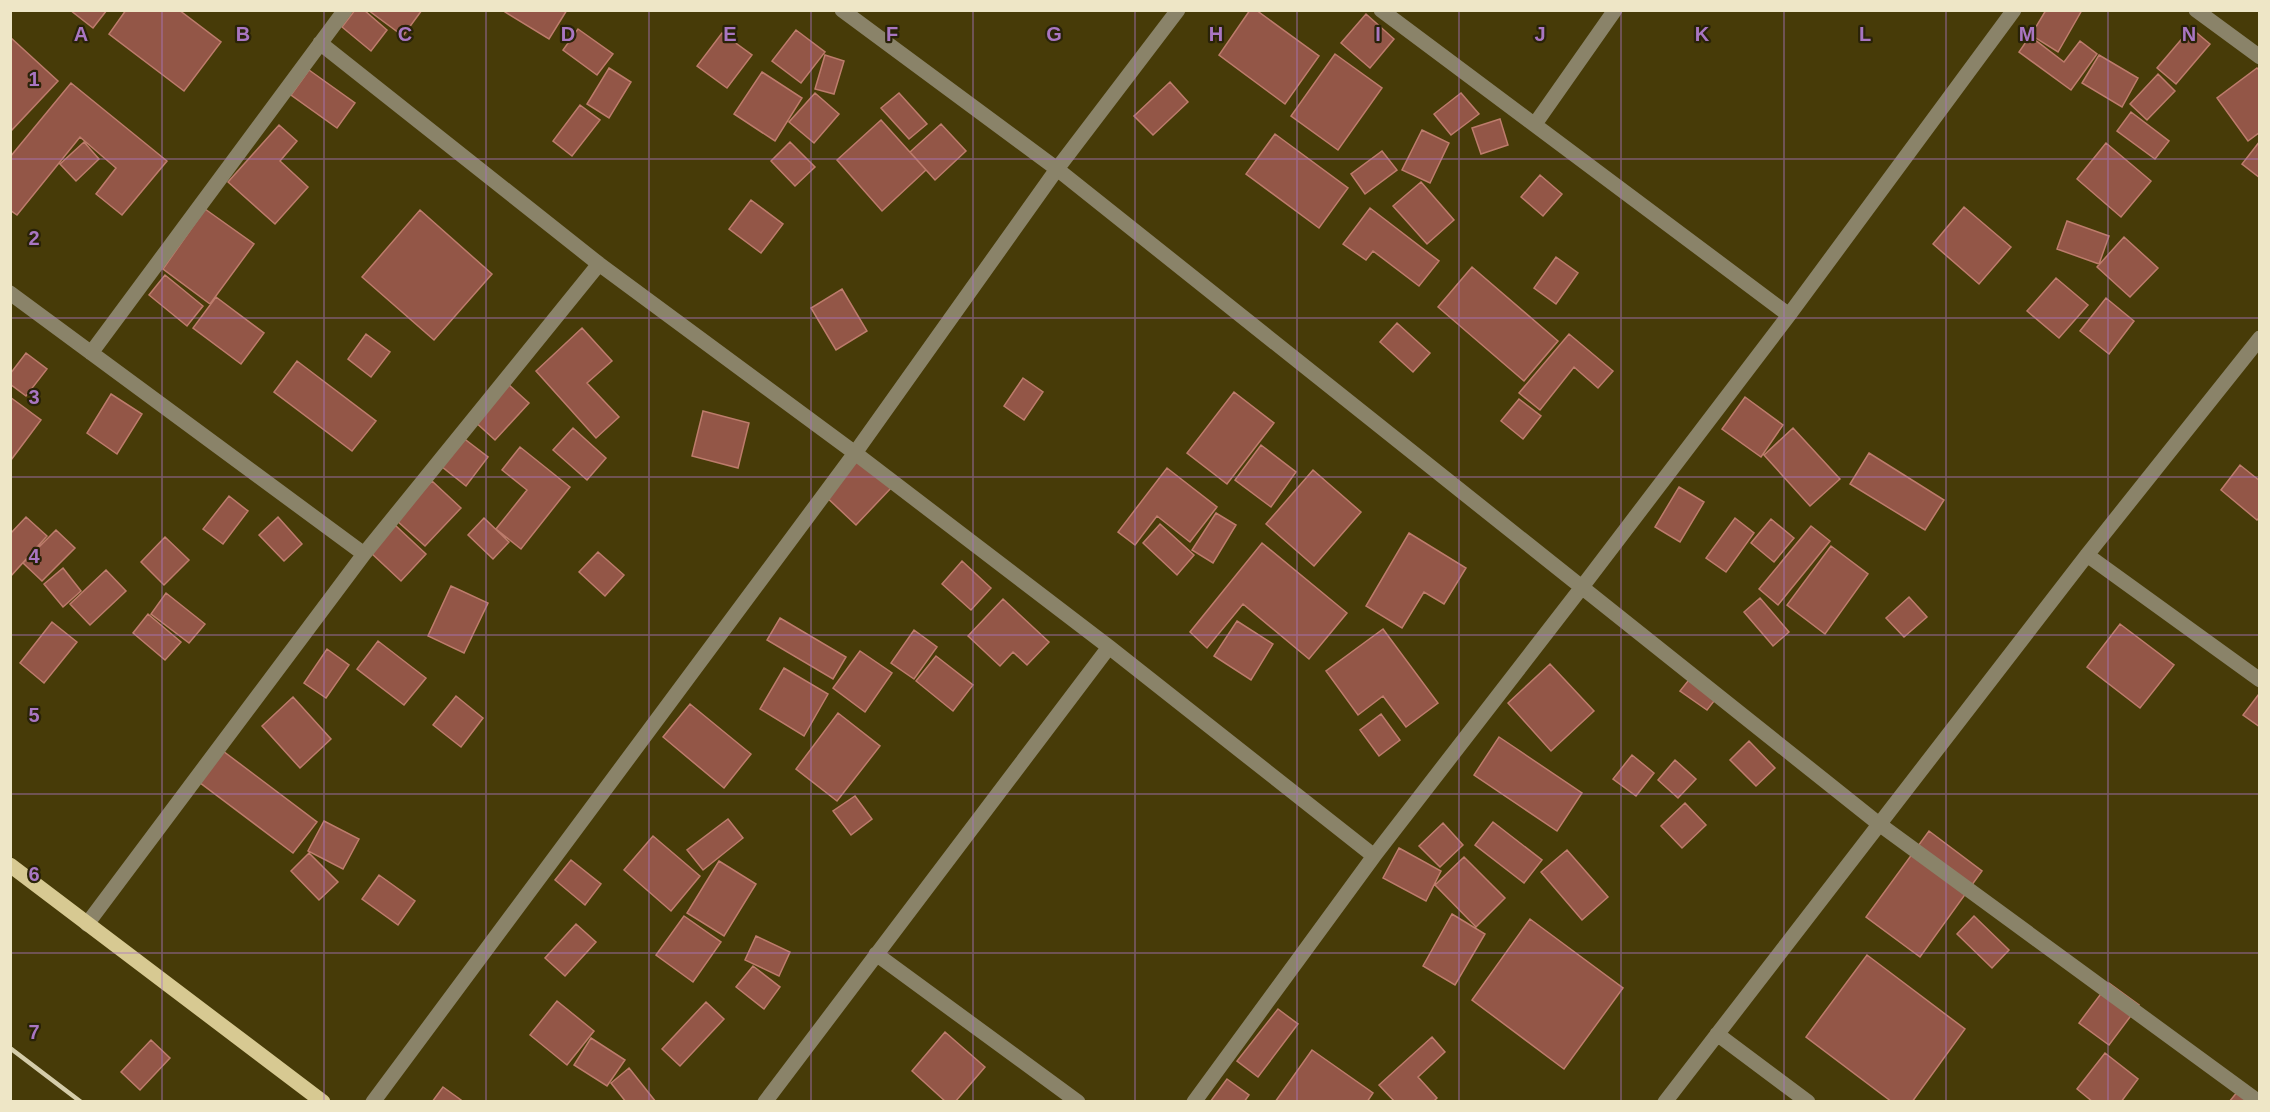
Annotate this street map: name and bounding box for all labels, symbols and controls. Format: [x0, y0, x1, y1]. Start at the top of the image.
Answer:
text: A [74, 23, 88, 45]
text: B [236, 23, 250, 45]
text: C [398, 23, 412, 45]
text: D [561, 23, 575, 45]
text: E [723, 23, 737, 45]
text: F [886, 23, 898, 45]
text: G [1046, 23, 1062, 45]
text: H [1209, 23, 1223, 45]
text: I [1375, 23, 1381, 45]
text: J [1534, 23, 1546, 45]
text: K [1695, 23, 1710, 45]
text: L [1859, 23, 1871, 45]
text: M [2019, 23, 2035, 45]
text: N [2182, 23, 2196, 45]
text: 1 [28, 68, 40, 90]
text: 2 [28, 227, 40, 249]
text: 3 [28, 386, 40, 408]
text: 4 [28, 545, 40, 567]
text: 5 [28, 704, 40, 726]
text: 6 [28, 863, 40, 885]
text: 7 [28, 1021, 40, 1043]

